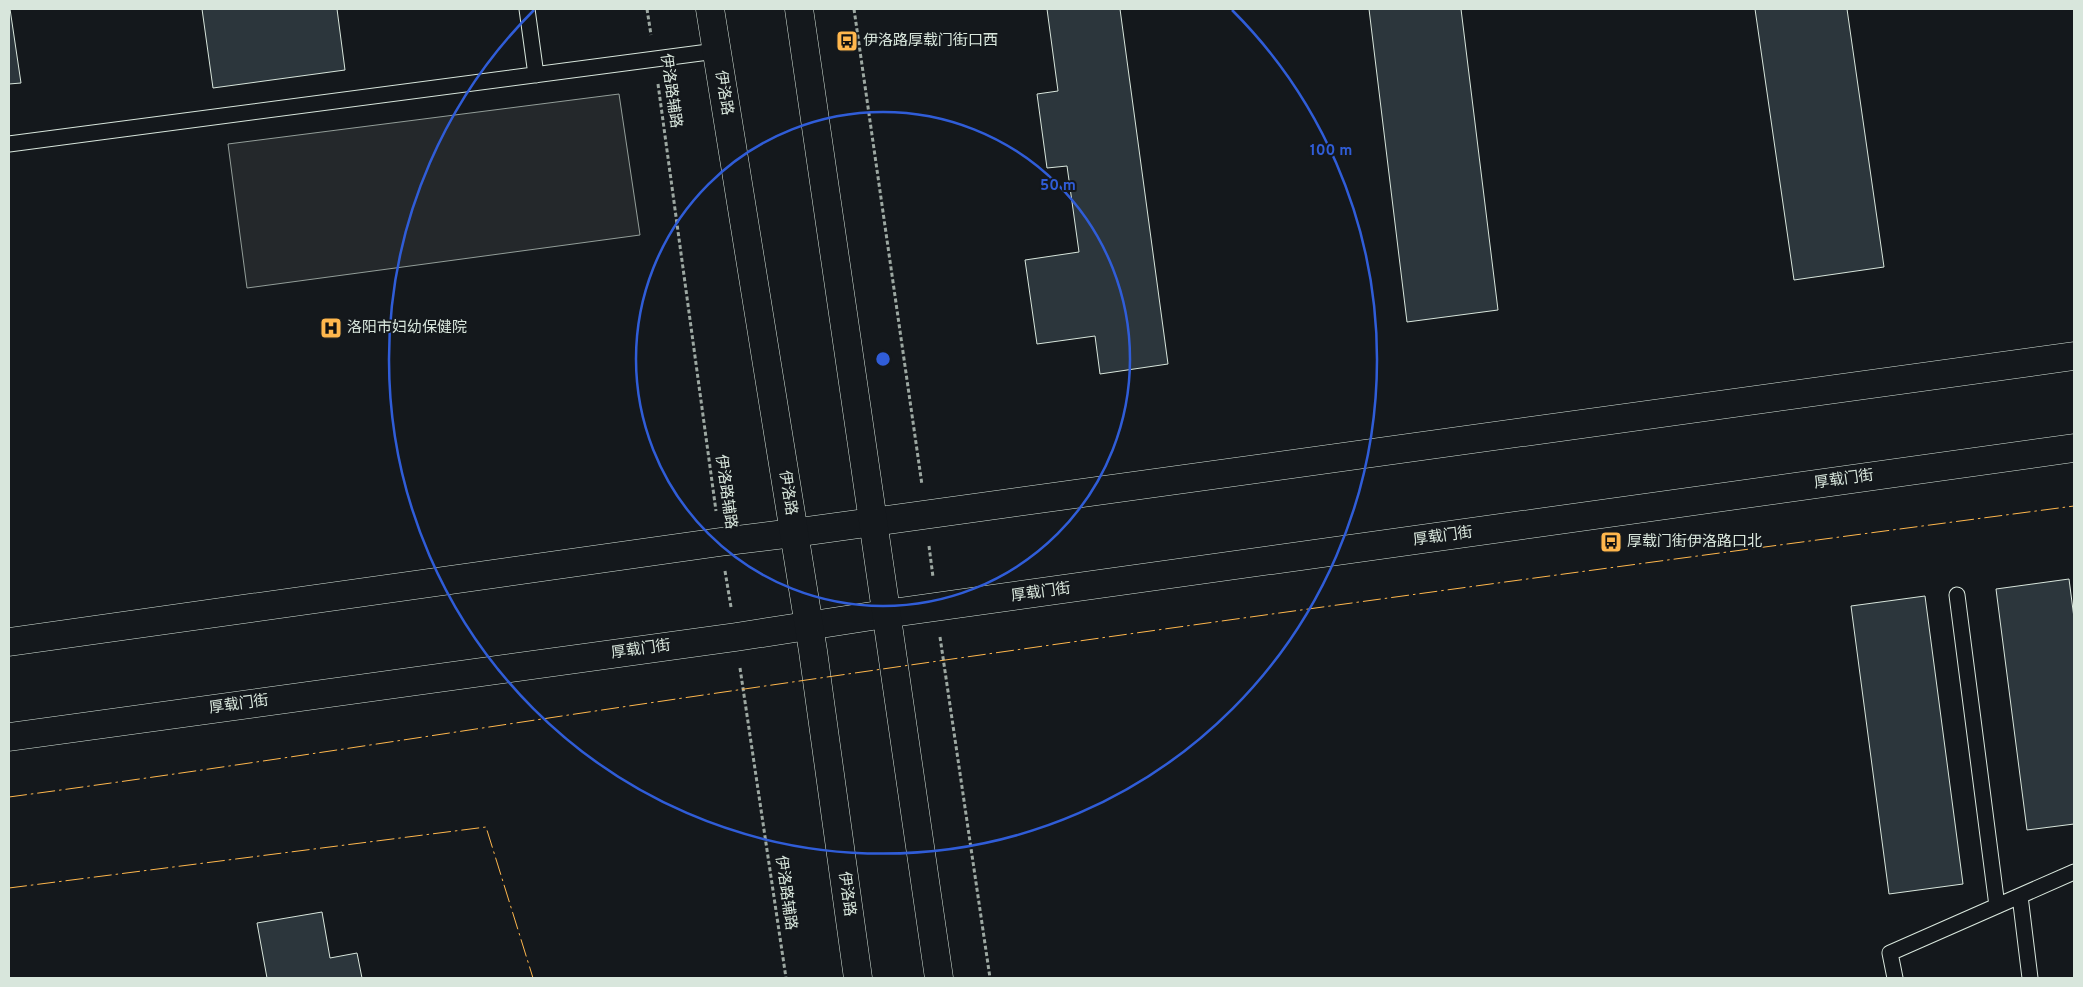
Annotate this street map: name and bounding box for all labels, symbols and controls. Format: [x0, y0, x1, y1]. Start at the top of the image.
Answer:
bus stop icon: 伊洛路厚载门街口西 [835, 29, 859, 53]
place label: 伊洛路厚载门街口西 [863, 32, 998, 51]
street label: 伊洛路辅路 [655, 53, 685, 129]
street label: 伊洛路 [710, 69, 736, 117]
text: 100 m [1310, 142, 1352, 161]
text: 50 m [1040, 177, 1076, 196]
hospital icon: 洛阳市妇幼保健院 [319, 316, 343, 340]
place label: 洛阳市妇幼保健院 [347, 318, 467, 338]
centre of rings [874, 350, 892, 368]
street label: 伊洛路辅路 [710, 454, 740, 530]
street label: 厚载门街 [1813, 466, 1875, 494]
street label: 伊洛路 [774, 469, 800, 517]
street label: 厚载门街 [1412, 523, 1474, 551]
bus stop icon: 厚载门街伊洛路口北 [1599, 530, 1623, 554]
place label: 厚载门街伊洛路口北 [1627, 532, 1762, 552]
street label: 厚载门街 [1010, 579, 1072, 607]
street label: 厚载门街 [610, 636, 672, 664]
street label: 厚载门街 [208, 691, 270, 719]
street label: 伊洛路辅路 [770, 855, 800, 931]
street label: 伊洛路 [833, 870, 859, 918]

